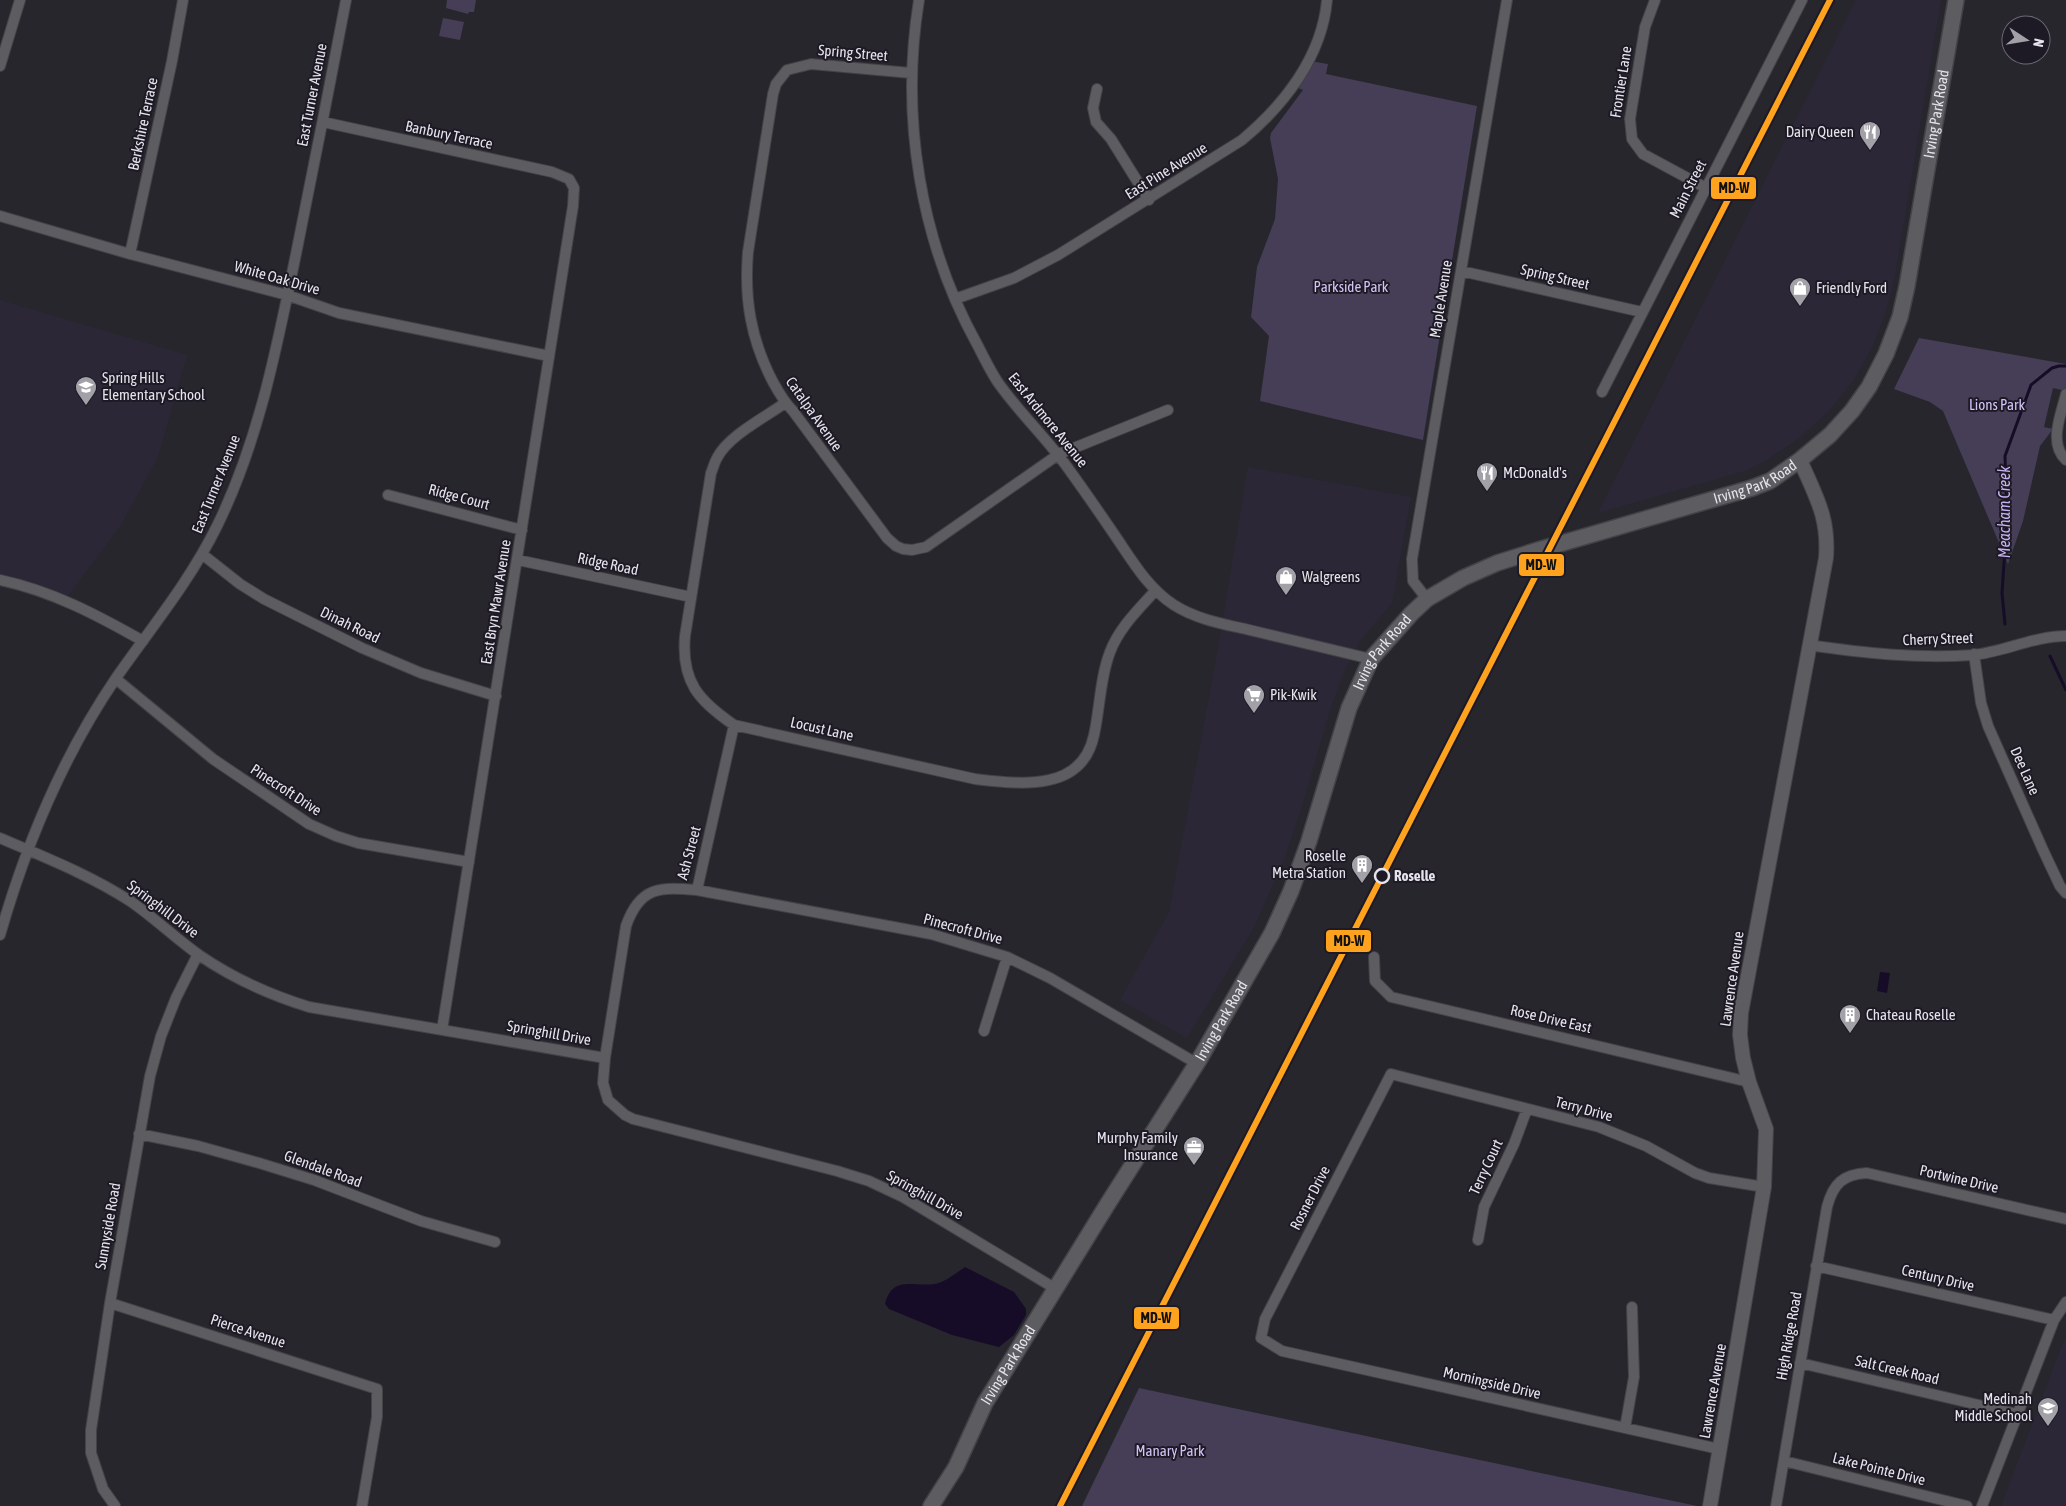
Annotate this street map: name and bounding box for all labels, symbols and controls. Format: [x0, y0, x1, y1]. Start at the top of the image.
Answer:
north arrow [2001, 15, 2051, 65]
text: N [2030, 37, 2047, 48]
street label: Spring Street [817, 41, 889, 64]
street label: East Turner Avenue [293, 42, 330, 148]
street label: Frontier Lane [1606, 45, 1635, 119]
street label: Irving Park Road [1920, 68, 1952, 159]
street label: Berkshire Terrace [124, 76, 161, 172]
street label: Banbury Terrace [404, 117, 494, 152]
restaurant icon: Dairy Queen [1858, 120, 1882, 151]
place label: Dairy Queen [1786, 123, 1854, 140]
street label: East Pine Avenue [1122, 139, 1210, 202]
street label: Main Street [1666, 157, 1709, 221]
line badge: MD-W [1710, 176, 1757, 200]
text: MD-W [1719, 180, 1750, 196]
street label: White Oak Drive [232, 257, 322, 298]
street label: Maple Avenue [1426, 259, 1455, 339]
street label: Spring Street [1519, 260, 1591, 293]
shop icon: Friendly Ford [1788, 276, 1812, 307]
park label: Parkside Park [1314, 278, 1389, 295]
place label: Friendly Ford [1816, 279, 1887, 296]
place label: Spring Hills Elementary School [102, 369, 205, 403]
street label: East Ardmore Avenue [1005, 369, 1092, 470]
street label: Catalpa Avenue [783, 373, 846, 454]
school or university icon: Spring Hills Elementary School [74, 375, 98, 406]
park label: Lions Park [1969, 396, 2025, 413]
street label: East Turner Avenue [188, 432, 243, 536]
street label: Irving Park Road [1711, 456, 1800, 507]
restaurant icon: McDonald's [1475, 461, 1499, 492]
place label: McDonald's [1503, 464, 1567, 481]
water label: Meacham Creek [1995, 465, 2013, 558]
street label: Ridge Court [427, 480, 492, 513]
street label: East Bryn Mawr Avenue [477, 538, 514, 666]
street label: Ridge Road [576, 549, 640, 578]
line badge: MD-W [1518, 553, 1565, 577]
text: MD-W [1526, 557, 1557, 573]
shop icon: Walgreens [1274, 565, 1298, 596]
place label: Walgreens [1302, 568, 1360, 585]
street label: Dinah Road [318, 603, 383, 646]
street label: Irving Park Road [1349, 611, 1415, 692]
street label: Cherry Street [1902, 629, 1974, 648]
supermarket icon: Pik-Kwik [1242, 683, 1266, 714]
place label: Pik-Kwik [1270, 686, 1317, 703]
street label: Locust Lane [789, 713, 855, 744]
street label: Dee Lane [2007, 744, 2044, 798]
street label: Pinecroft Drive [248, 760, 325, 819]
street label: Ash Street [673, 824, 704, 882]
place label: Roselle Metra Station [1272, 847, 1346, 881]
building icon: Roselle Metra Station [1350, 853, 1374, 884]
place label: Roselle [1394, 867, 1435, 884]
marker: Roselle [1374, 868, 1390, 884]
street label: Springhill Drive [124, 876, 202, 941]
street label: Pinecroft Drive [922, 910, 1005, 947]
line badge: MD-W [1325, 929, 1372, 953]
street label: Lawrence Avenue [1716, 930, 1747, 1028]
text: MD-W [1334, 933, 1365, 949]
street label: Irving Park Road [1191, 978, 1251, 1064]
street label: Rose Drive East [1509, 1001, 1593, 1036]
building icon: Chateau Roselle [1838, 1003, 1862, 1034]
place label: Chateau Roselle [1866, 1006, 1956, 1023]
street label: Springhill Drive [506, 1017, 593, 1048]
street label: Terry Drive [1554, 1093, 1615, 1124]
place label: Murphy Family Insurance [1097, 1129, 1178, 1163]
office icon: Murphy Family Insurance [1182, 1135, 1206, 1166]
street label: Terry Court [1465, 1136, 1506, 1197]
street label: Glendale Road [282, 1147, 364, 1190]
street label: Portwine Drive [1918, 1161, 2000, 1196]
street label: Rosner Drive [1286, 1163, 1333, 1233]
street label: Springhill Drive [884, 1167, 967, 1223]
street label: Sunnyside Road [92, 1181, 123, 1271]
street label: Century Drive [1900, 1261, 1976, 1294]
street label: High Ridge Road [1772, 1290, 1805, 1382]
line badge: MD-W [1133, 1306, 1180, 1330]
street label: Pierce Avenue [209, 1310, 288, 1351]
text: MD-W [1141, 1310, 1172, 1326]
street label: Irving Park Road [977, 1322, 1039, 1408]
street label: Lawrence Avenue [1696, 1342, 1729, 1440]
street label: Salt Creek Road [1853, 1352, 1941, 1387]
street label: Morningside Drive [1442, 1363, 1543, 1402]
place label: Medinah Middle School [1954, 1390, 2032, 1424]
school or university icon: Medinah Middle School [2036, 1396, 2060, 1427]
park label: Manary Park [1136, 1442, 1205, 1459]
street label: Lake Pointe Drive [1831, 1449, 1927, 1488]

